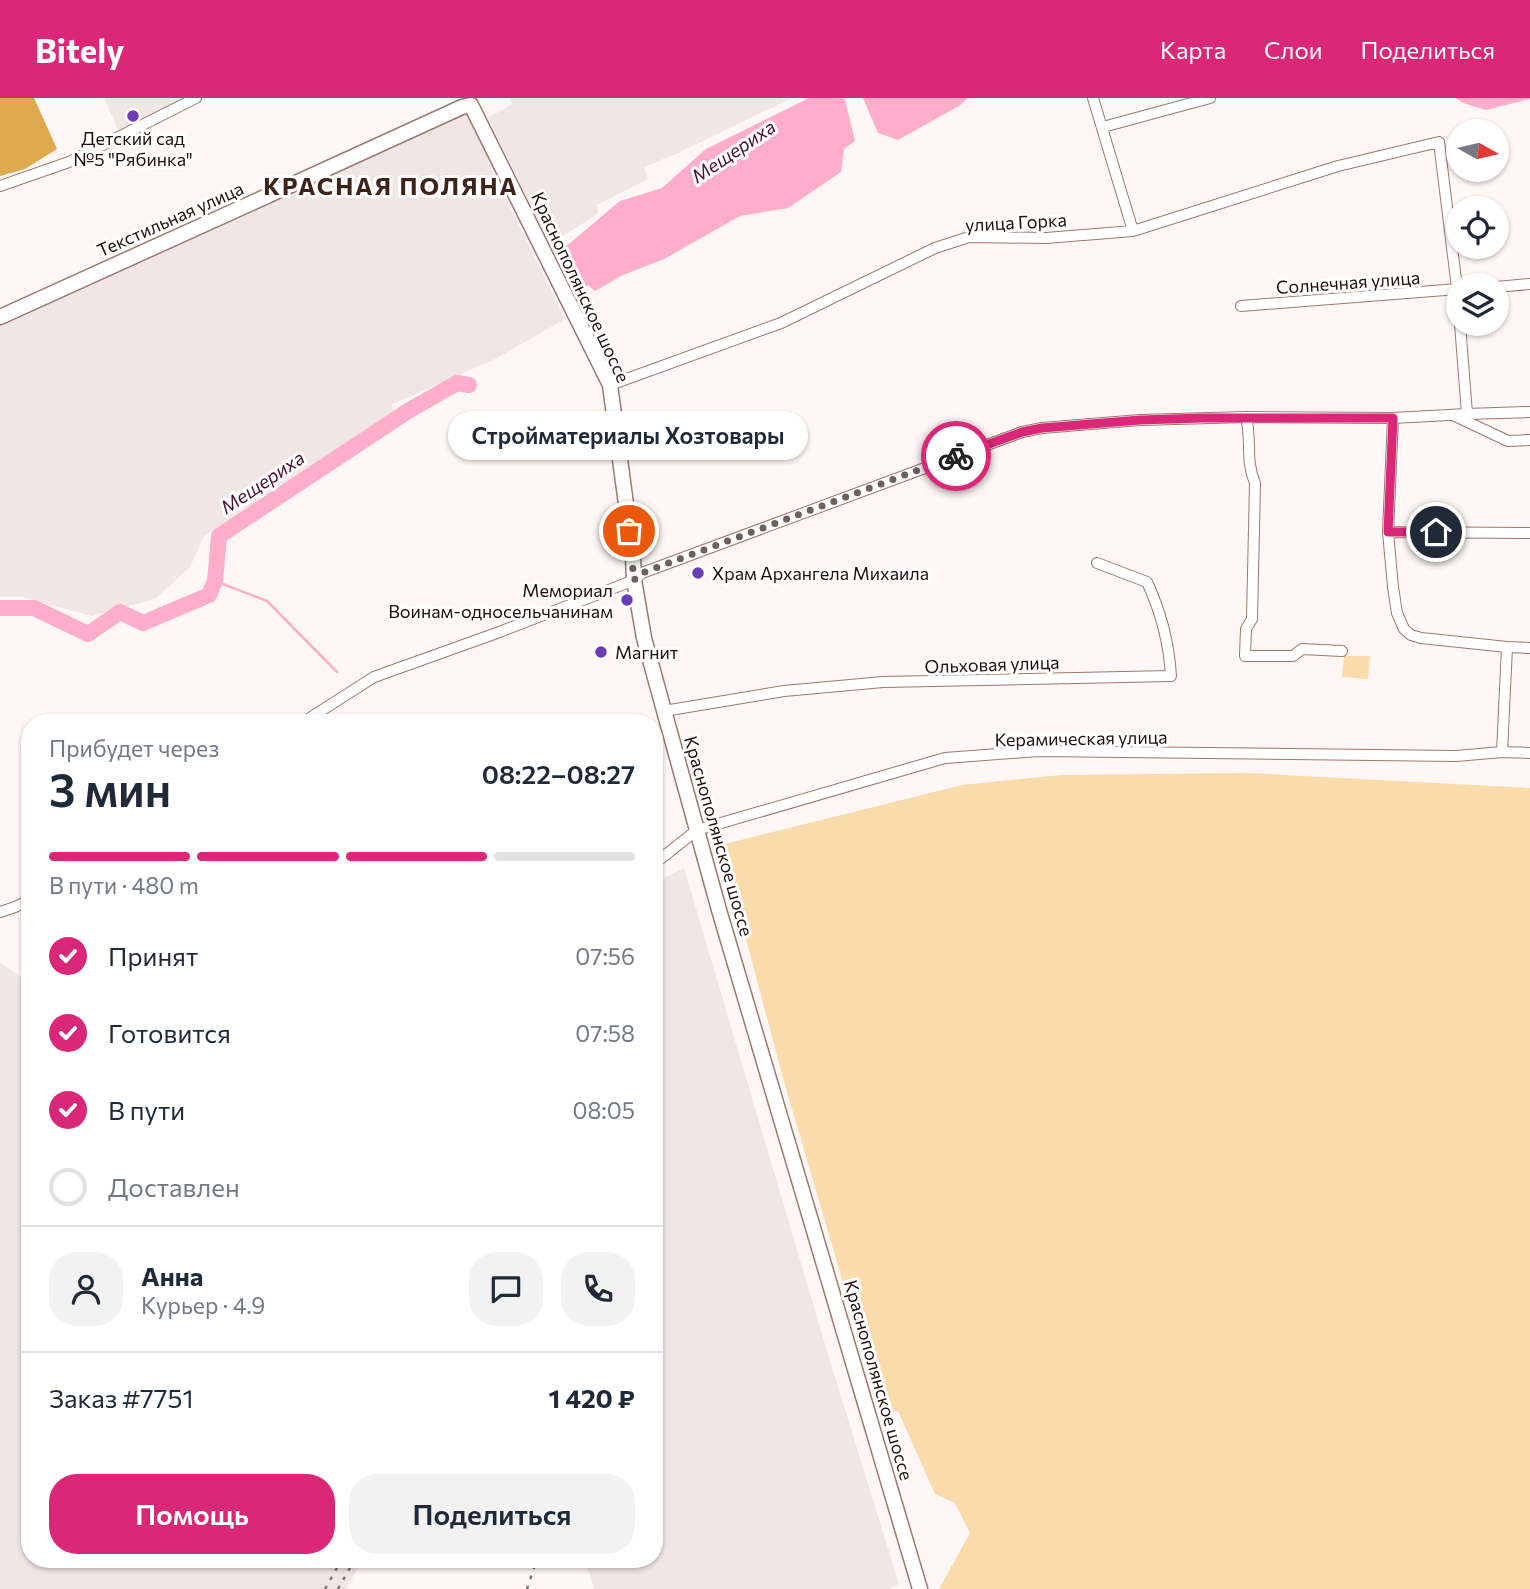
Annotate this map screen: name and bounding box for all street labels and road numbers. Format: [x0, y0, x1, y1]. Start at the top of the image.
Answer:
street label: Текстильная улица [93, 177, 247, 261]
street label: Краснополянское шоссе [527, 188, 635, 386]
street label: улица Горка [965, 208, 1067, 236]
street label: Солнечная улица [1275, 266, 1421, 298]
street label: Ольховая улица [924, 651, 1060, 677]
street label: Керамическая улица [994, 725, 1168, 751]
street label: Краснополянское шоссе [680, 733, 758, 939]
street label: Краснополянское шоссе [840, 1277, 918, 1483]

